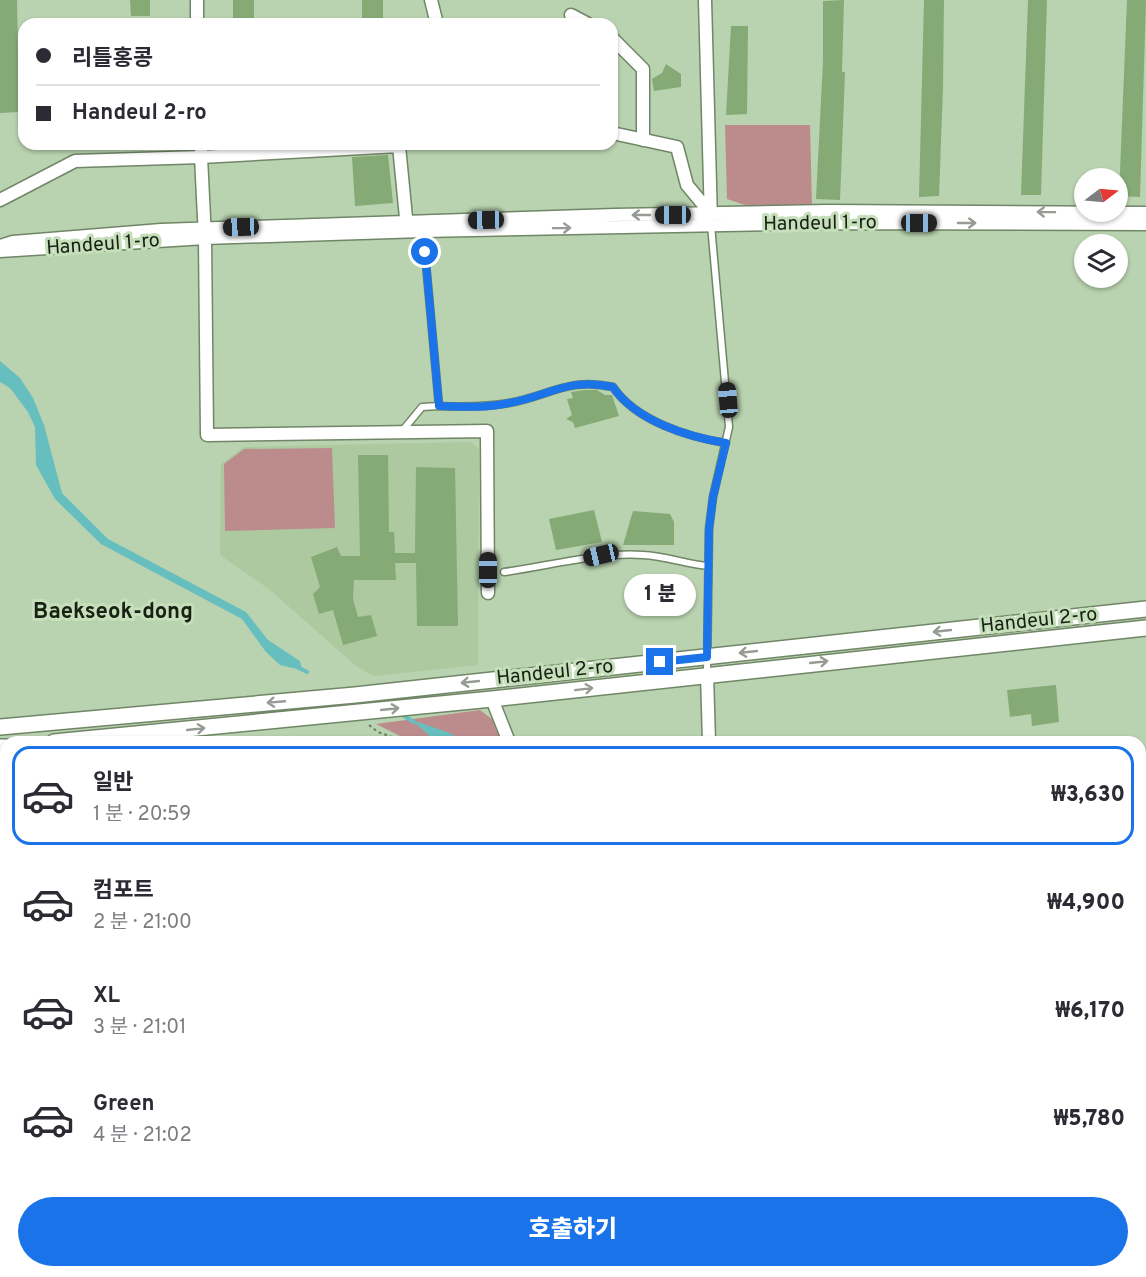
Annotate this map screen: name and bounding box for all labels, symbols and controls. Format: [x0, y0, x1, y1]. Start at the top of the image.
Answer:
text: 리틀홍콩 [72, 46, 153, 73]
text: Handeul 2-ro [72, 100, 207, 127]
north arrow [1074, 168, 1128, 222]
map controls [1074, 168, 1128, 288]
car [655, 206, 691, 224]
one-way arrow [1036, 207, 1056, 218]
one-way arrow [631, 209, 651, 221]
street label: Handeul 1-ro [763, 210, 877, 238]
car [468, 211, 504, 229]
car [901, 214, 937, 232]
car [223, 217, 259, 237]
one-way arrow [956, 217, 976, 229]
one-way arrow [551, 222, 571, 234]
street label: Handeul 1-ro [45, 228, 161, 262]
button: layers [1074, 234, 1128, 288]
route start [411, 238, 438, 265]
car [717, 381, 739, 419]
car [581, 542, 621, 568]
car [479, 552, 497, 588]
callout: 1 분 [624, 575, 696, 617]
text: 1 분 [644, 582, 676, 608]
district label: Baekseok-dong [33, 599, 193, 626]
street label: Handeul 2-ro [979, 602, 1099, 640]
one-way arrow [932, 626, 952, 637]
one-way arrow [738, 647, 758, 658]
route end [646, 648, 673, 675]
street label: Handeul 2-ro [495, 654, 615, 692]
one-way arrow [809, 656, 829, 667]
one-way arrow [461, 677, 481, 688]
one-way arrow [573, 683, 593, 694]
one-way arrow [267, 697, 287, 708]
one-way arrow [380, 703, 399, 714]
one-way arrow [185, 723, 205, 734]
icon: car [21, 769, 75, 823]
text: 일반 [93, 770, 133, 797]
text: ₩3,630 [1051, 782, 1125, 809]
text: 1 분 · 20:59 [93, 802, 191, 828]
icon: car [21, 877, 75, 931]
text: 컴포트 [93, 878, 154, 905]
text: ₩4,900 [1047, 890, 1125, 917]
text: 2 분 · 21:00 [93, 910, 192, 936]
text: XL [93, 983, 120, 1010]
icon: car [21, 985, 75, 1039]
text: ₩6,170 [1055, 998, 1125, 1025]
text: 3 분 · 21:01 [93, 1015, 187, 1041]
text: Green [93, 1091, 155, 1118]
icon: car [21, 1093, 75, 1147]
text: ₩5,780 [1054, 1106, 1125, 1133]
text: 4 분 · 21:02 [93, 1123, 192, 1149]
button: 호출하기 [18, 1197, 1128, 1266]

